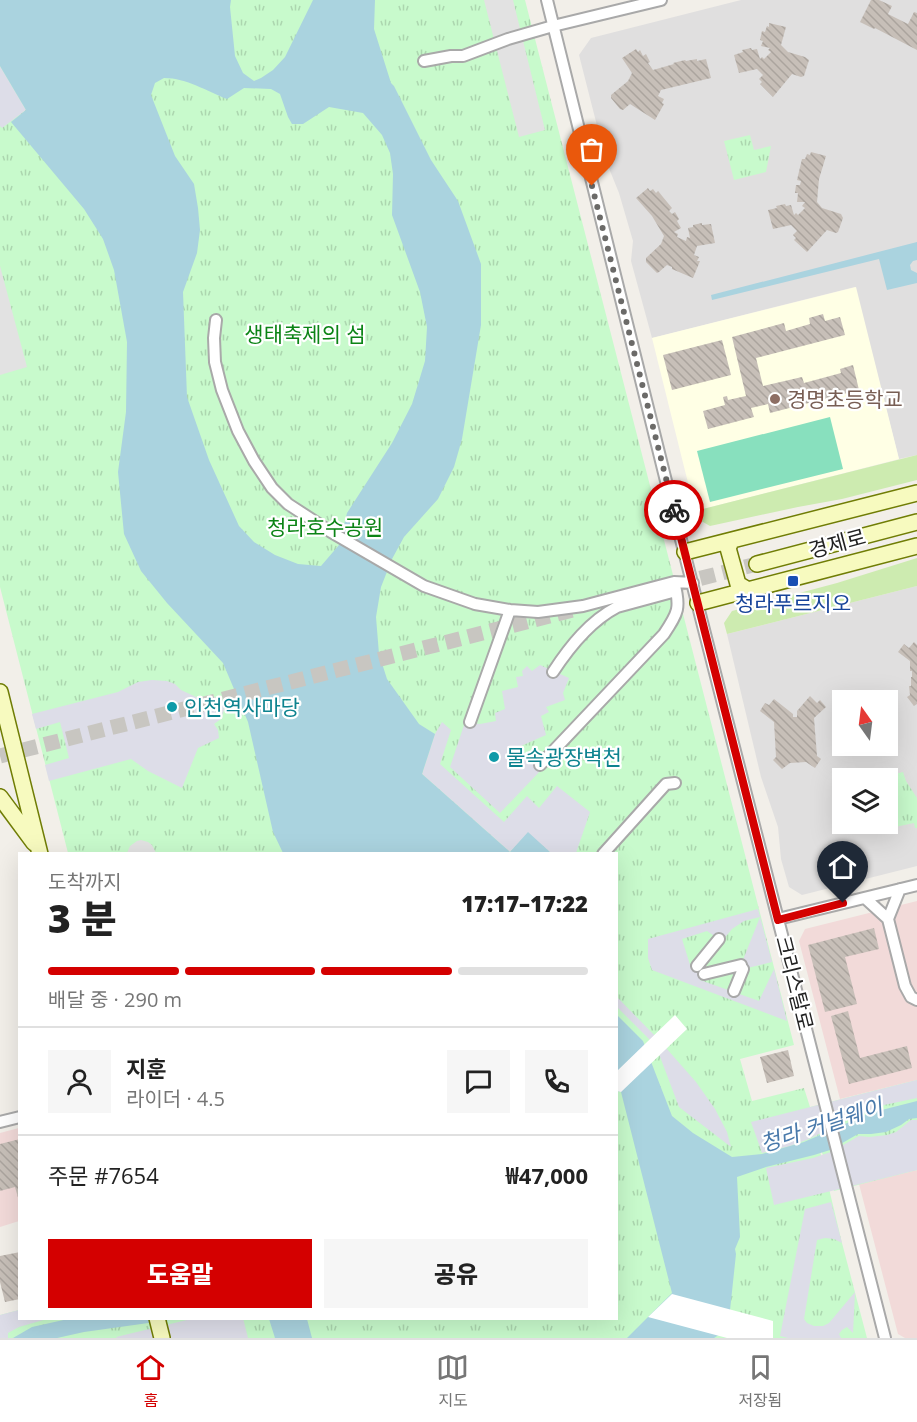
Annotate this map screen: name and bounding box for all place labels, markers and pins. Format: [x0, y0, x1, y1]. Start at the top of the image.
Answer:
pin [566, 124, 617, 186]
place label: 경명초등학교 [787, 385, 903, 413]
marker: 경명초등학교 [768, 392, 782, 406]
marker: 청라푸르지오 [786, 574, 800, 588]
place label: 청라푸르지오 [735, 589, 851, 617]
place label: 인천역사마당 [184, 693, 300, 721]
marker: 인천역사마당 [165, 700, 179, 714]
place label: 물속광장벽천 [506, 743, 622, 771]
marker: 물속광장벽천 [487, 750, 501, 764]
pin [817, 841, 868, 903]

